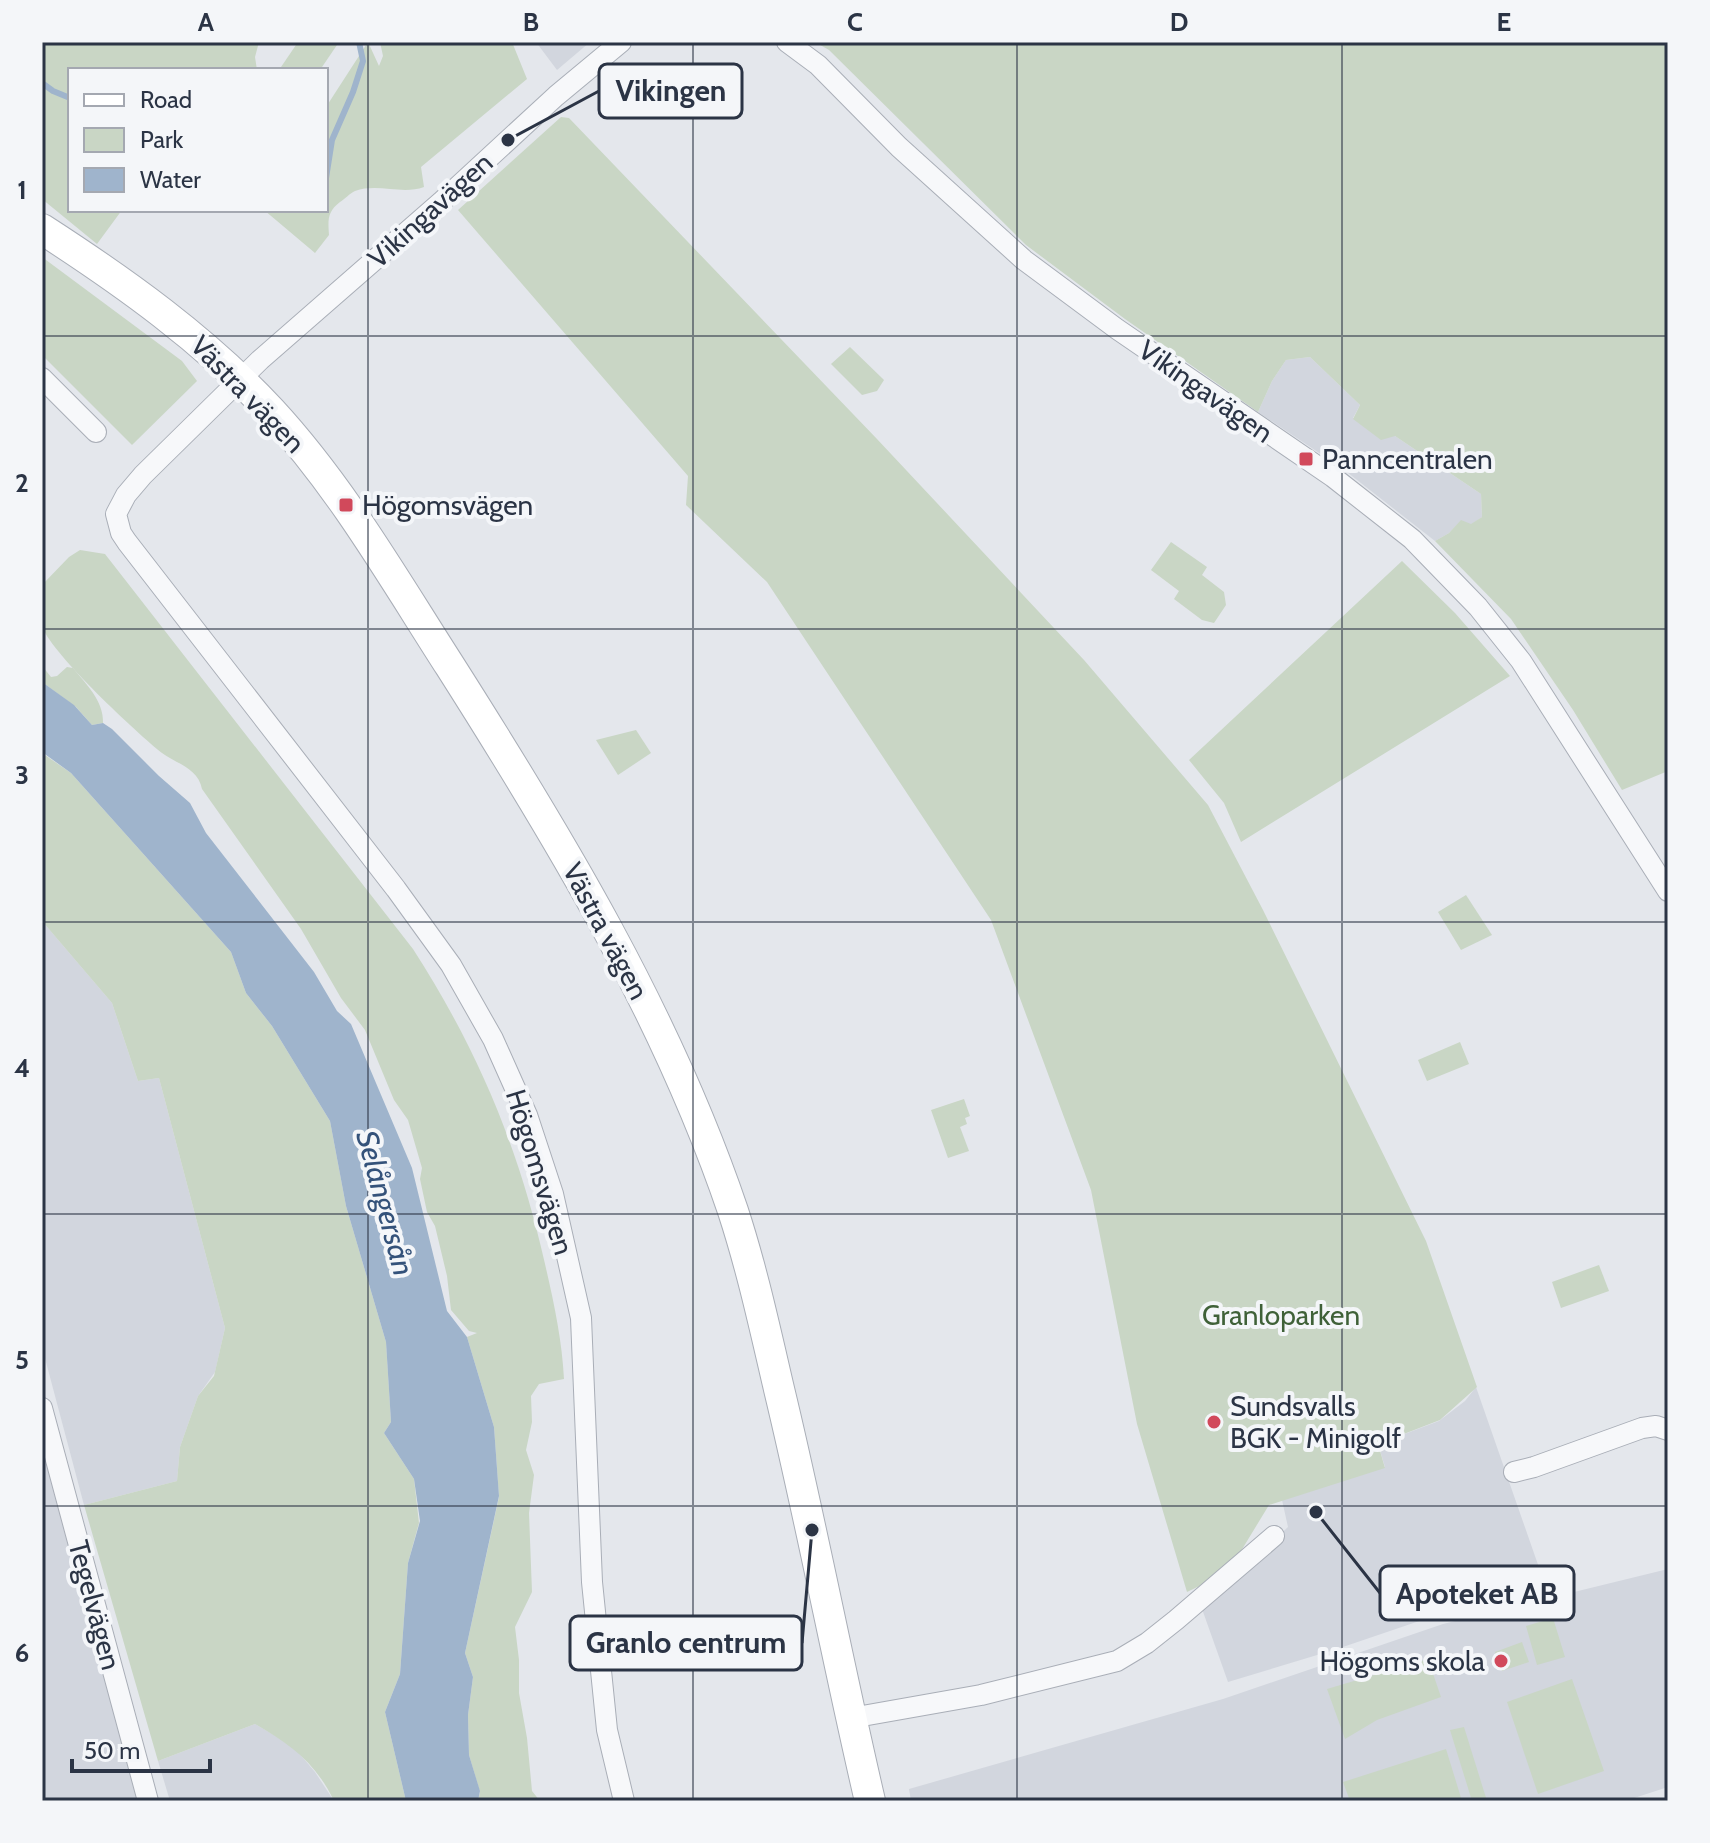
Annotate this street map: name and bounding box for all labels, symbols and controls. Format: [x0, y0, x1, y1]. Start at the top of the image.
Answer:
text: A [198, 6, 215, 38]
text: B [523, 6, 539, 38]
text: C [847, 6, 863, 38]
text: D [1170, 6, 1188, 38]
text: E [1497, 6, 1511, 38]
callout: Vikingen [599, 64, 742, 118]
legend [68, 68, 328, 212]
text: Vikingen [616, 72, 726, 109]
text: Road [140, 85, 192, 114]
text: Park [140, 125, 183, 154]
street label: Vikingavägen [361, 145, 499, 275]
text: Water [140, 165, 201, 194]
text: 1 [17, 174, 27, 206]
street label: Västra vägen [184, 328, 312, 460]
street label: Vikingavägen [1132, 332, 1280, 450]
place label: Panncentralen [1322, 442, 1493, 476]
marker: Panncentralen [1297, 450, 1315, 468]
text: 2 [15, 467, 29, 499]
place label: Högomsvägen [362, 488, 533, 522]
marker: Högomsvägen [337, 496, 355, 514]
text: 3 [15, 759, 29, 791]
street label: Västra vägen [556, 857, 656, 1005]
text: 4 [14, 1052, 30, 1084]
street label: Högomsvägen [499, 1085, 581, 1259]
water label: Selångersån [348, 1126, 423, 1279]
park label: Granloparken [1202, 1298, 1360, 1332]
text: 5 [15, 1344, 29, 1376]
place label: Sundsvalls BGK - Minigolf [1230, 1389, 1401, 1455]
marker: Sundsvalls BGK - Minigolf [1205, 1413, 1223, 1431]
street label: Tegelvägen [61, 1536, 129, 1674]
callout: Apoteket AB [1380, 1566, 1574, 1620]
text: Apoteket AB [1396, 1575, 1558, 1612]
callout: Granlo centrum [570, 1616, 802, 1670]
text: Granlo centrum [586, 1624, 786, 1661]
text: 6 [15, 1637, 29, 1669]
place label: Högoms skola [1319, 1644, 1486, 1678]
marker: Högoms skola [1492, 1652, 1510, 1670]
scale bar [72, 1723, 210, 1773]
text: 50 m [84, 1736, 140, 1765]

